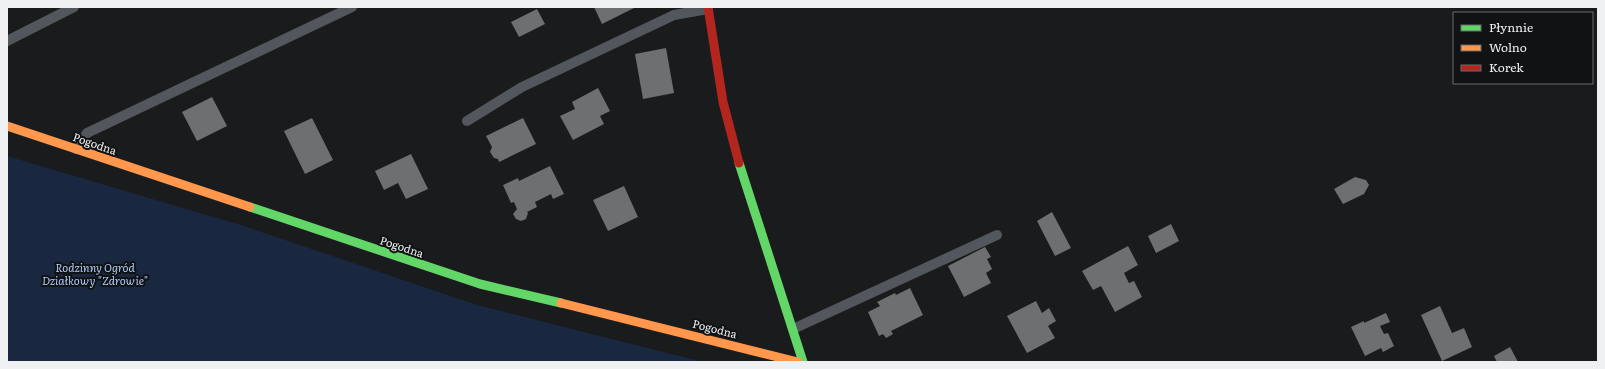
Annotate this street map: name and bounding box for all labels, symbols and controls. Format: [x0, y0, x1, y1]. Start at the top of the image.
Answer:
legend [1453, 12, 1593, 84]
text: Płynnie [1489, 18, 1533, 36]
text: Wolno [1489, 38, 1527, 56]
text: Korek [1489, 58, 1524, 76]
street label: Pogodna [71, 128, 119, 158]
street label: Pogodna [378, 231, 426, 261]
park label: Rodzinny Ogród Działkowy "Zdrowie" [42, 259, 148, 288]
street label: Pogodna [691, 315, 739, 341]

